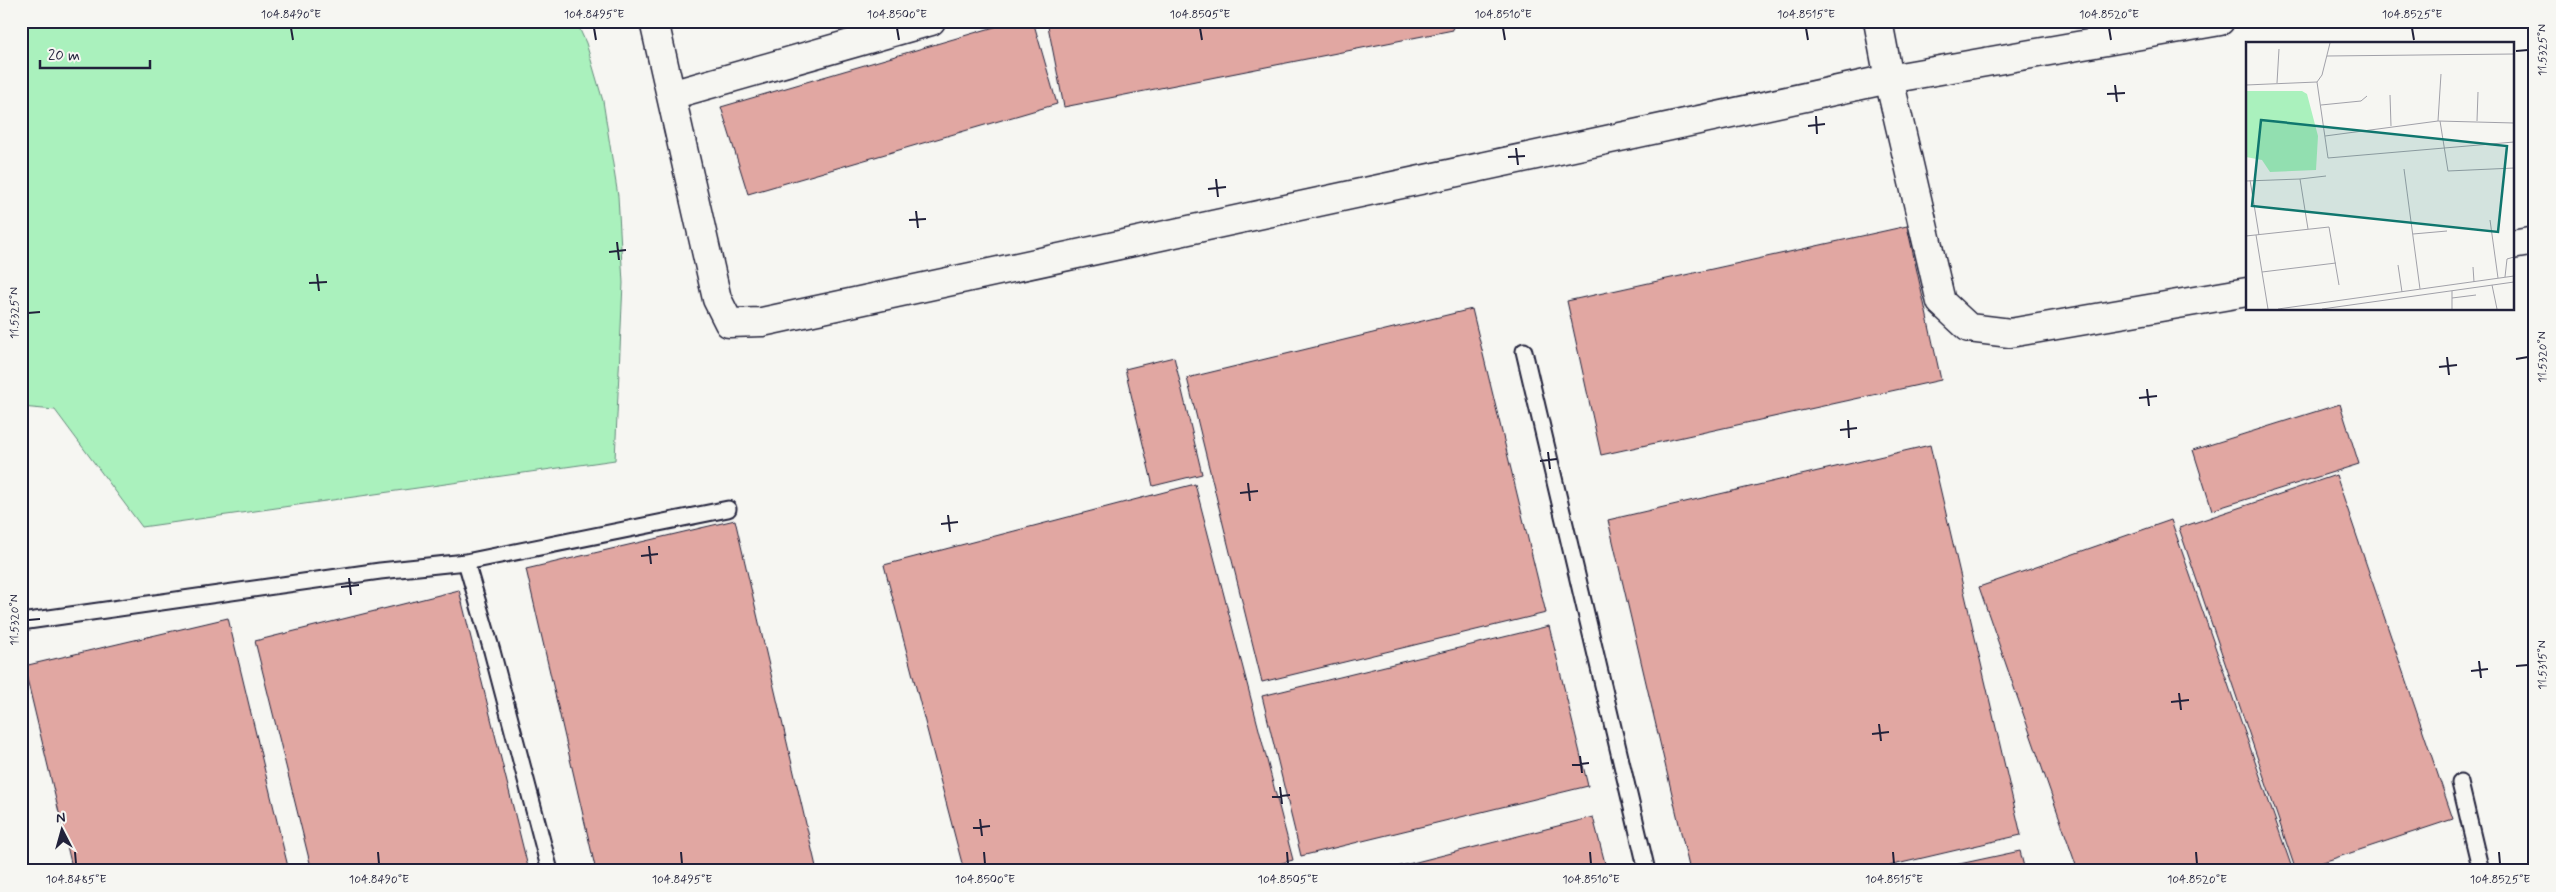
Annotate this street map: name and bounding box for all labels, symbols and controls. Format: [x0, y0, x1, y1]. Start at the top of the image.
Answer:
text: 104.8490°E [261, 7, 321, 23]
text: 104.8495°E [564, 7, 624, 23]
text: 104.8500°E [867, 7, 927, 23]
text: 104.8505°E [1170, 7, 1230, 23]
text: 104.8510°E [1474, 7, 1532, 23]
text: 104.8515°E [1777, 7, 1835, 23]
text: 104.8520°E [2079, 7, 2139, 23]
text: 104.8525°E [2382, 7, 2442, 23]
text: 11.5325°N [2535, 24, 2551, 76]
scale bar [40, 38, 150, 70]
inset map [2246, 42, 2514, 310]
text: 20 m [48, 46, 80, 66]
text: 11.5325°N [7, 287, 23, 339]
text: 11.5320°N [2535, 331, 2551, 383]
text: 11.5320°N [7, 594, 23, 646]
text: 11.5315°N [2535, 640, 2551, 690]
north arrow [38, 804, 88, 854]
text: N [55, 809, 66, 828]
text: 104.8485°E [46, 872, 106, 888]
text: 104.8490°E [349, 872, 409, 888]
text: 104.8495°E [652, 872, 712, 888]
text: 104.8500°E [955, 872, 1015, 888]
text: 104.8505°E [1258, 872, 1318, 888]
text: 104.8510°E [1562, 872, 1620, 888]
text: 104.8515°E [1865, 872, 1923, 888]
text: 104.8520°E [2167, 872, 2227, 888]
text: 104.8525°E [2470, 872, 2530, 888]

